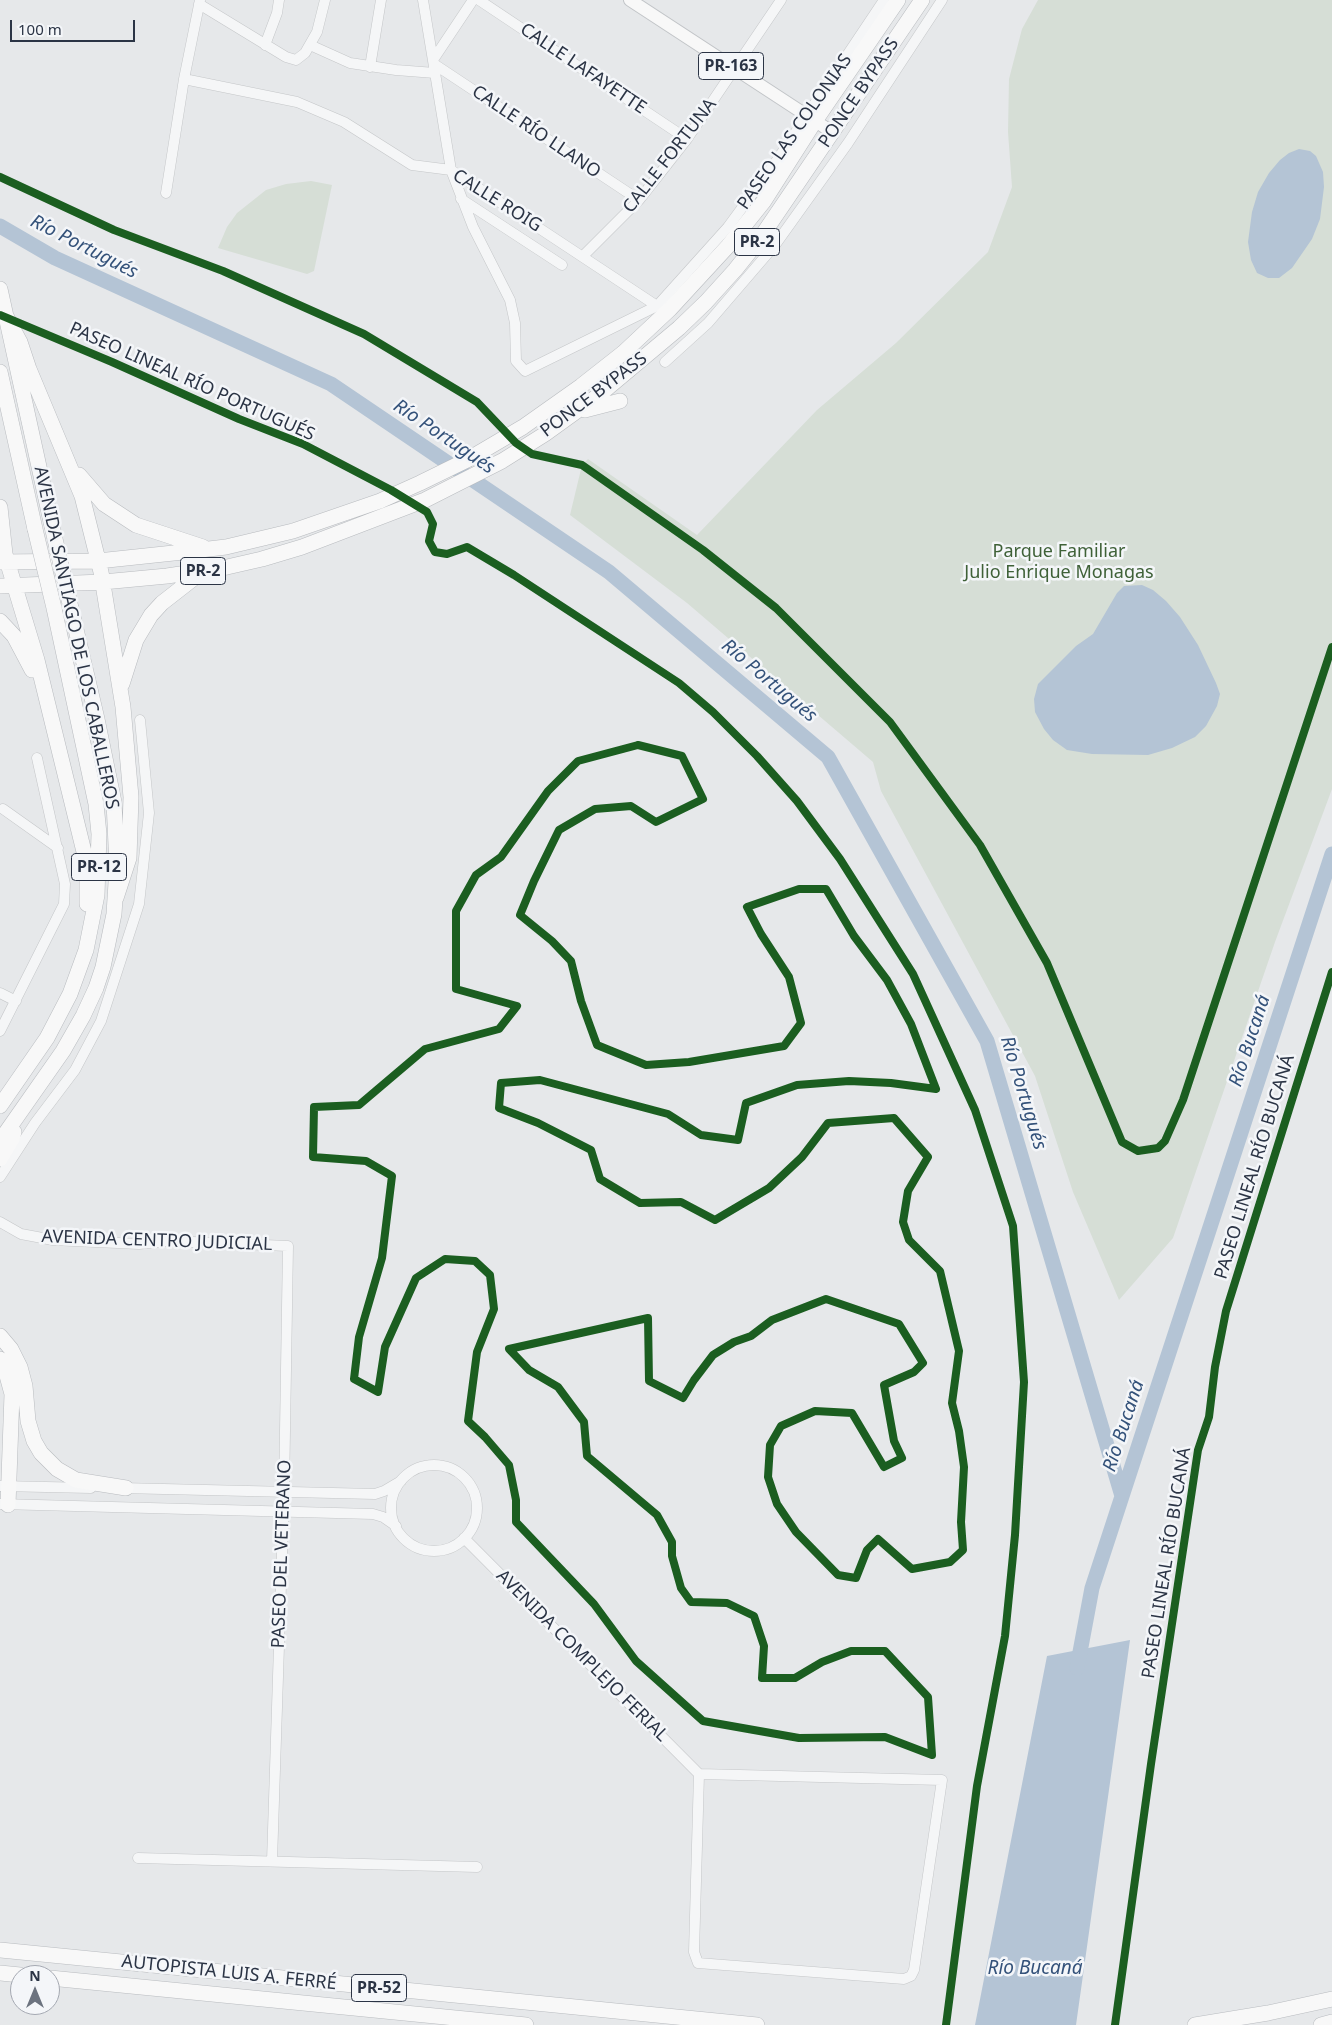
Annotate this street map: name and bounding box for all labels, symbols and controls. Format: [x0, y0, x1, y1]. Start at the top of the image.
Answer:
scale bar [12, 10, 138, 42]
text: 100 m [18, 19, 62, 39]
street label: CALLE LAFAYETTE [516, 19, 650, 119]
street label: PONCE BYPASS [814, 34, 904, 152]
street label: PASEO LAS COLONIAS [733, 50, 857, 214]
road number: PR-163 [698, 52, 764, 80]
street label: CALLE RÍO LLANO [468, 81, 604, 183]
street label: CALLE FORTUNA [619, 94, 721, 218]
street label: CALLE ROIG [448, 165, 546, 237]
water label: Río Portugués [26, 210, 142, 284]
road number: PR-2 [734, 228, 780, 256]
street label: PASEO LINEAL RÍO PORTUGUÉS [66, 318, 318, 446]
street label: PONCE BYPASS [536, 348, 652, 442]
water label: Río Portugués [389, 395, 499, 479]
street label: AVENIDA SANTIAGO DE LOS CABALLEROS [29, 465, 123, 811]
park label: Parque Familiar Julio Enrique Monagas [964, 541, 1154, 584]
road number: PR-2 [180, 558, 226, 584]
water label: Río Portugués [717, 635, 821, 727]
road number: PR-12 [72, 854, 126, 880]
water label: Río Bucaná [1224, 992, 1276, 1090]
water label: Río Portugués [995, 1034, 1051, 1152]
street label: PASEO LINEAL RÍO BUCANÁ [1210, 1052, 1300, 1282]
street label: AVENIDA CENTRO JUDICIAL [41, 1226, 273, 1256]
water label: Río Bucaná [1098, 1377, 1150, 1475]
street label: PASEO LINEAL RÍO BUCANÁ [1138, 1446, 1196, 1680]
street label: PASEO DEL VETERANO [268, 1459, 296, 1649]
street label: AVENIDA COMPLEJO FERIAL [491, 1565, 673, 1747]
street label: AUTOPISTA LUIS A. FERRÉ [120, 1951, 338, 1995]
water label: Río Bucaná [987, 1958, 1083, 1980]
north arrow [10, 1965, 60, 2015]
text: N [29, 1966, 41, 1985]
road number: PR-52 [352, 1975, 406, 2002]

